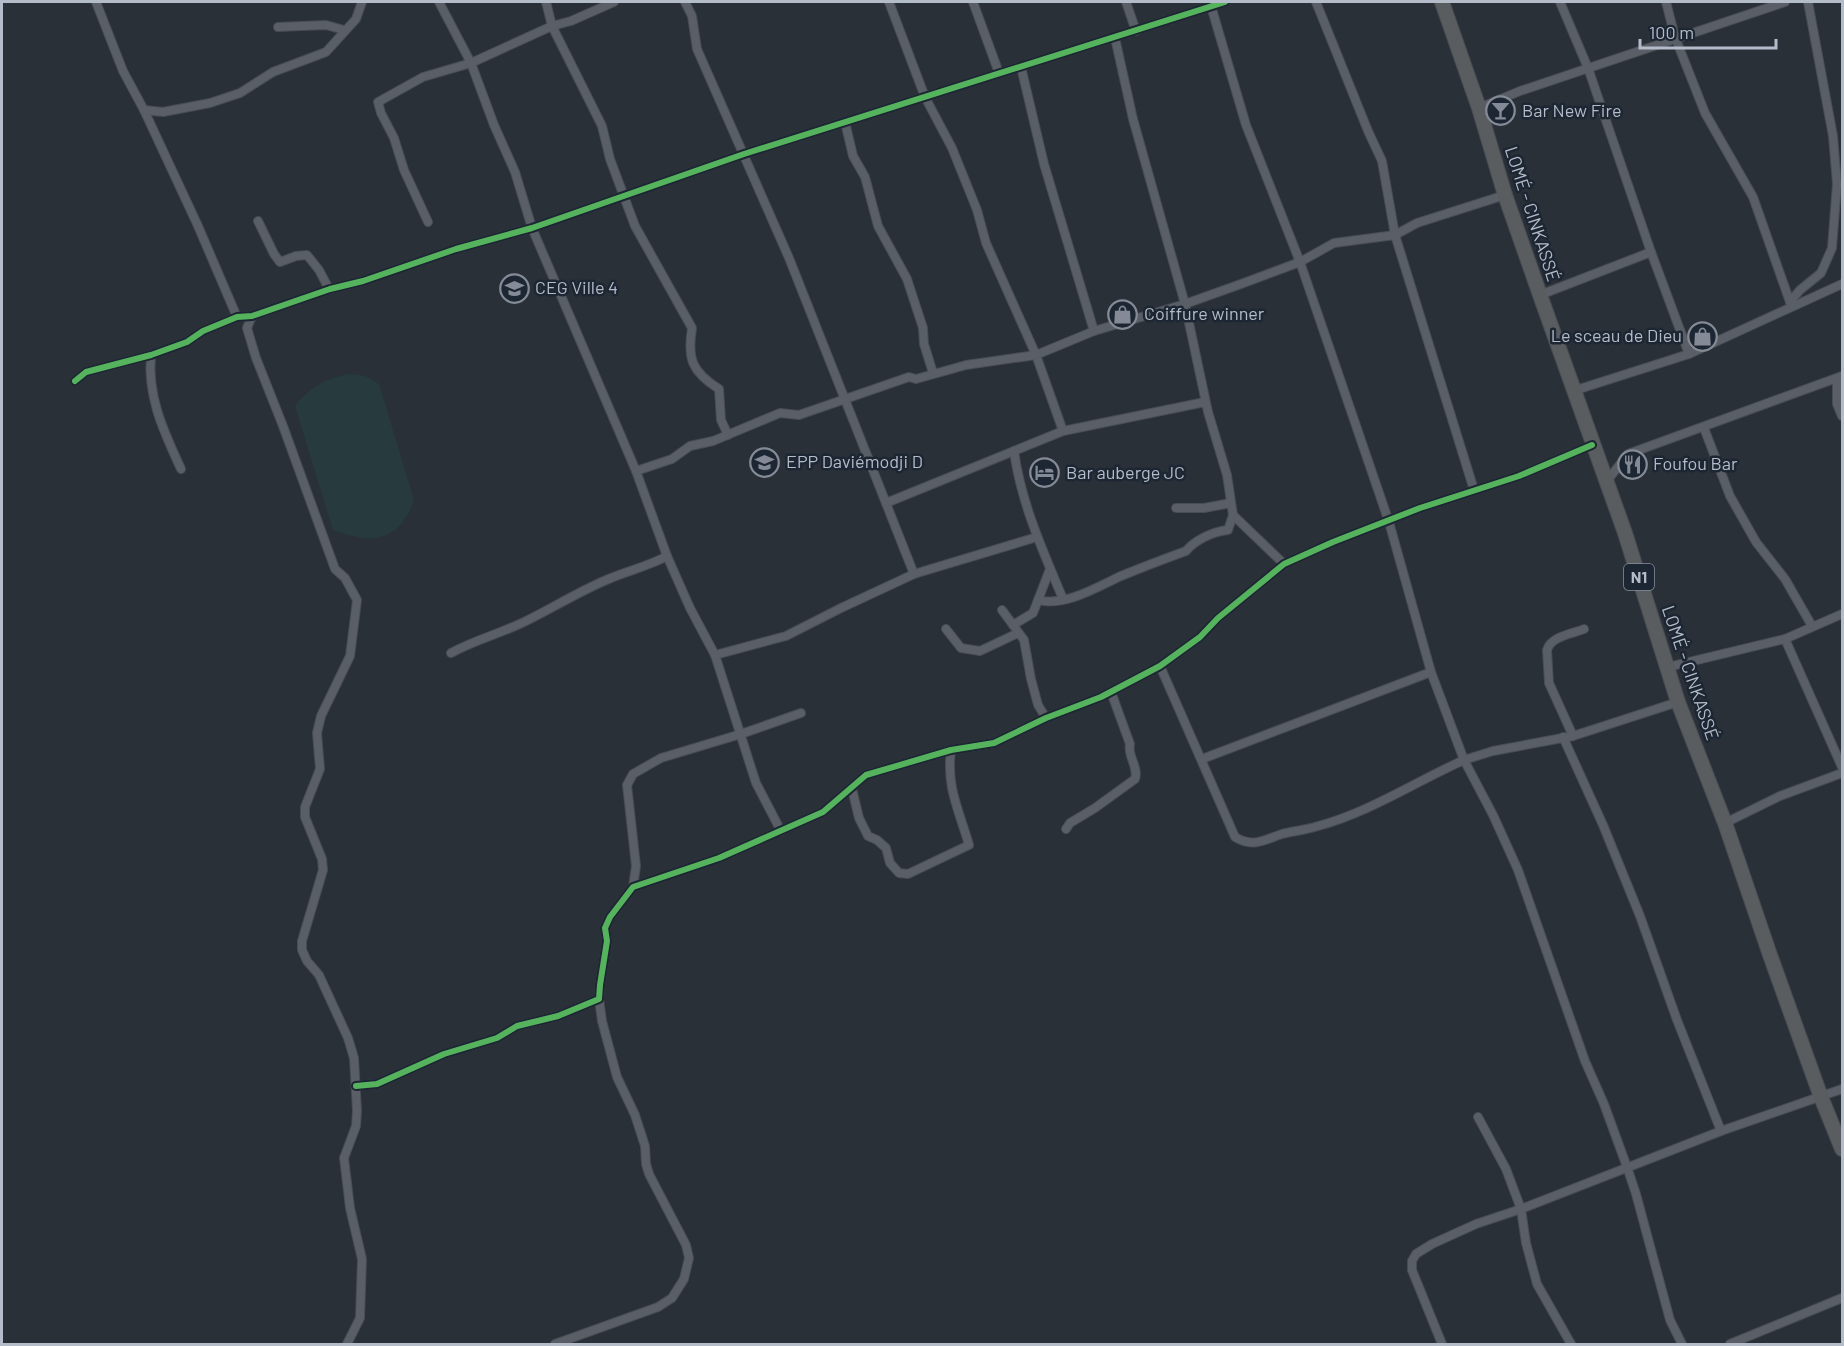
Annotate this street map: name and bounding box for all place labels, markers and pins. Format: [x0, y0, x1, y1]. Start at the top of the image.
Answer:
bar icon: Bar New Fire [1485, 95, 1517, 127]
place label: Bar New Fire [1522, 99, 1622, 121]
school or university icon: CEG Ville 4 [498, 272, 530, 304]
place label: CEG Ville 4 [535, 276, 618, 298]
shop icon: Coiffure winner [1107, 298, 1139, 330]
place label: Coiffure winner [1144, 302, 1265, 324]
shop icon: Le sceau de Dieu [1687, 320, 1719, 352]
place label: Le sceau de Dieu [1551, 324, 1682, 346]
school or university icon: EPP Daviémodji D [749, 446, 781, 478]
restaurant icon: Foufou Bar [1616, 448, 1648, 480]
place label: EPP Daviémodji D [786, 450, 923, 472]
place label: Foufou Bar [1653, 452, 1738, 474]
hotel icon: Bar auberge JC [1029, 457, 1061, 489]
place label: Bar auberge JC [1066, 461, 1185, 483]

